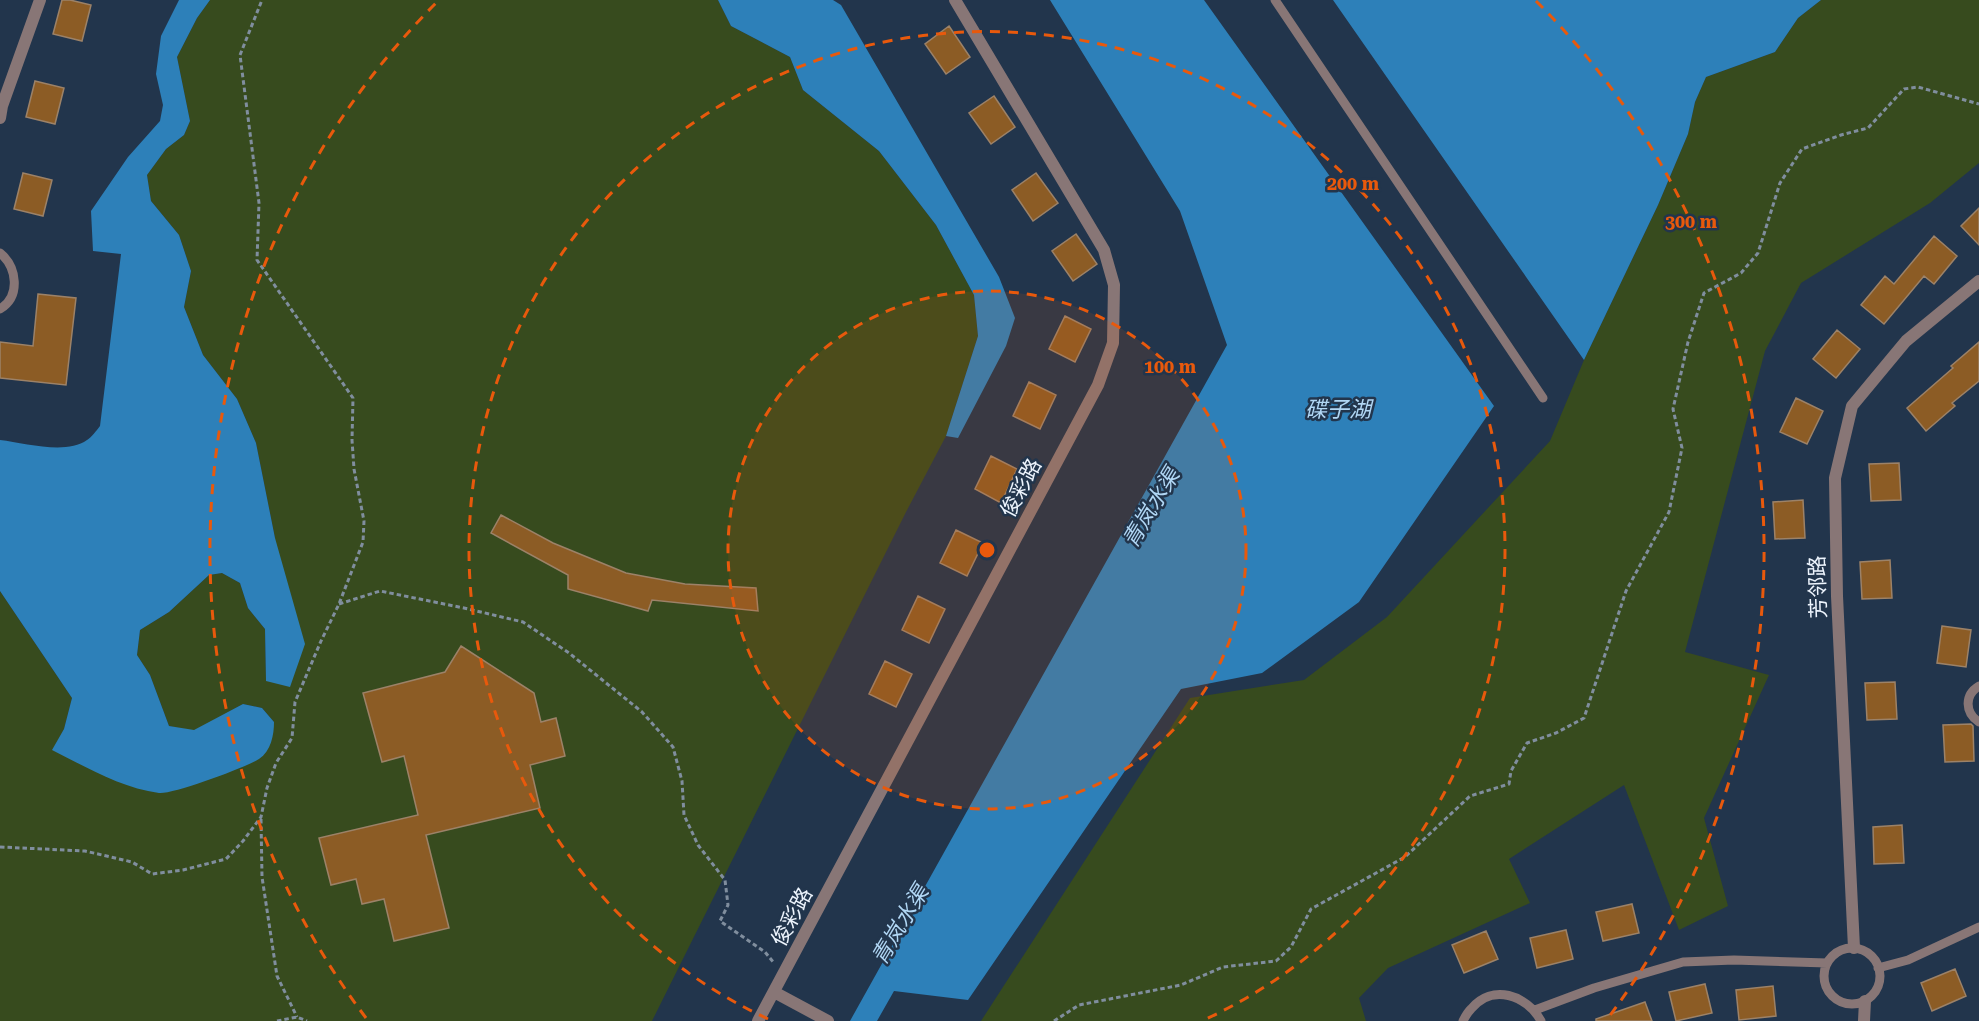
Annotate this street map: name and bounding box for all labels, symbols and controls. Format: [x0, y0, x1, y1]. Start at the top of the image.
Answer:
text: 200 m [1327, 173, 1380, 194]
text: 300 m [1665, 211, 1718, 232]
text: 100 m [1144, 356, 1197, 377]
water label: 碟子湖 [1305, 397, 1374, 422]
street label: 俊彩路 [996, 455, 1046, 521]
water label: 青岚水渠 [1118, 461, 1186, 552]
centre of rings [977, 540, 997, 560]
street label: 芳邻路 [1805, 555, 1831, 619]
water label: 青岚水渠 [867, 878, 935, 969]
street label: 俊彩路 [767, 884, 817, 950]

